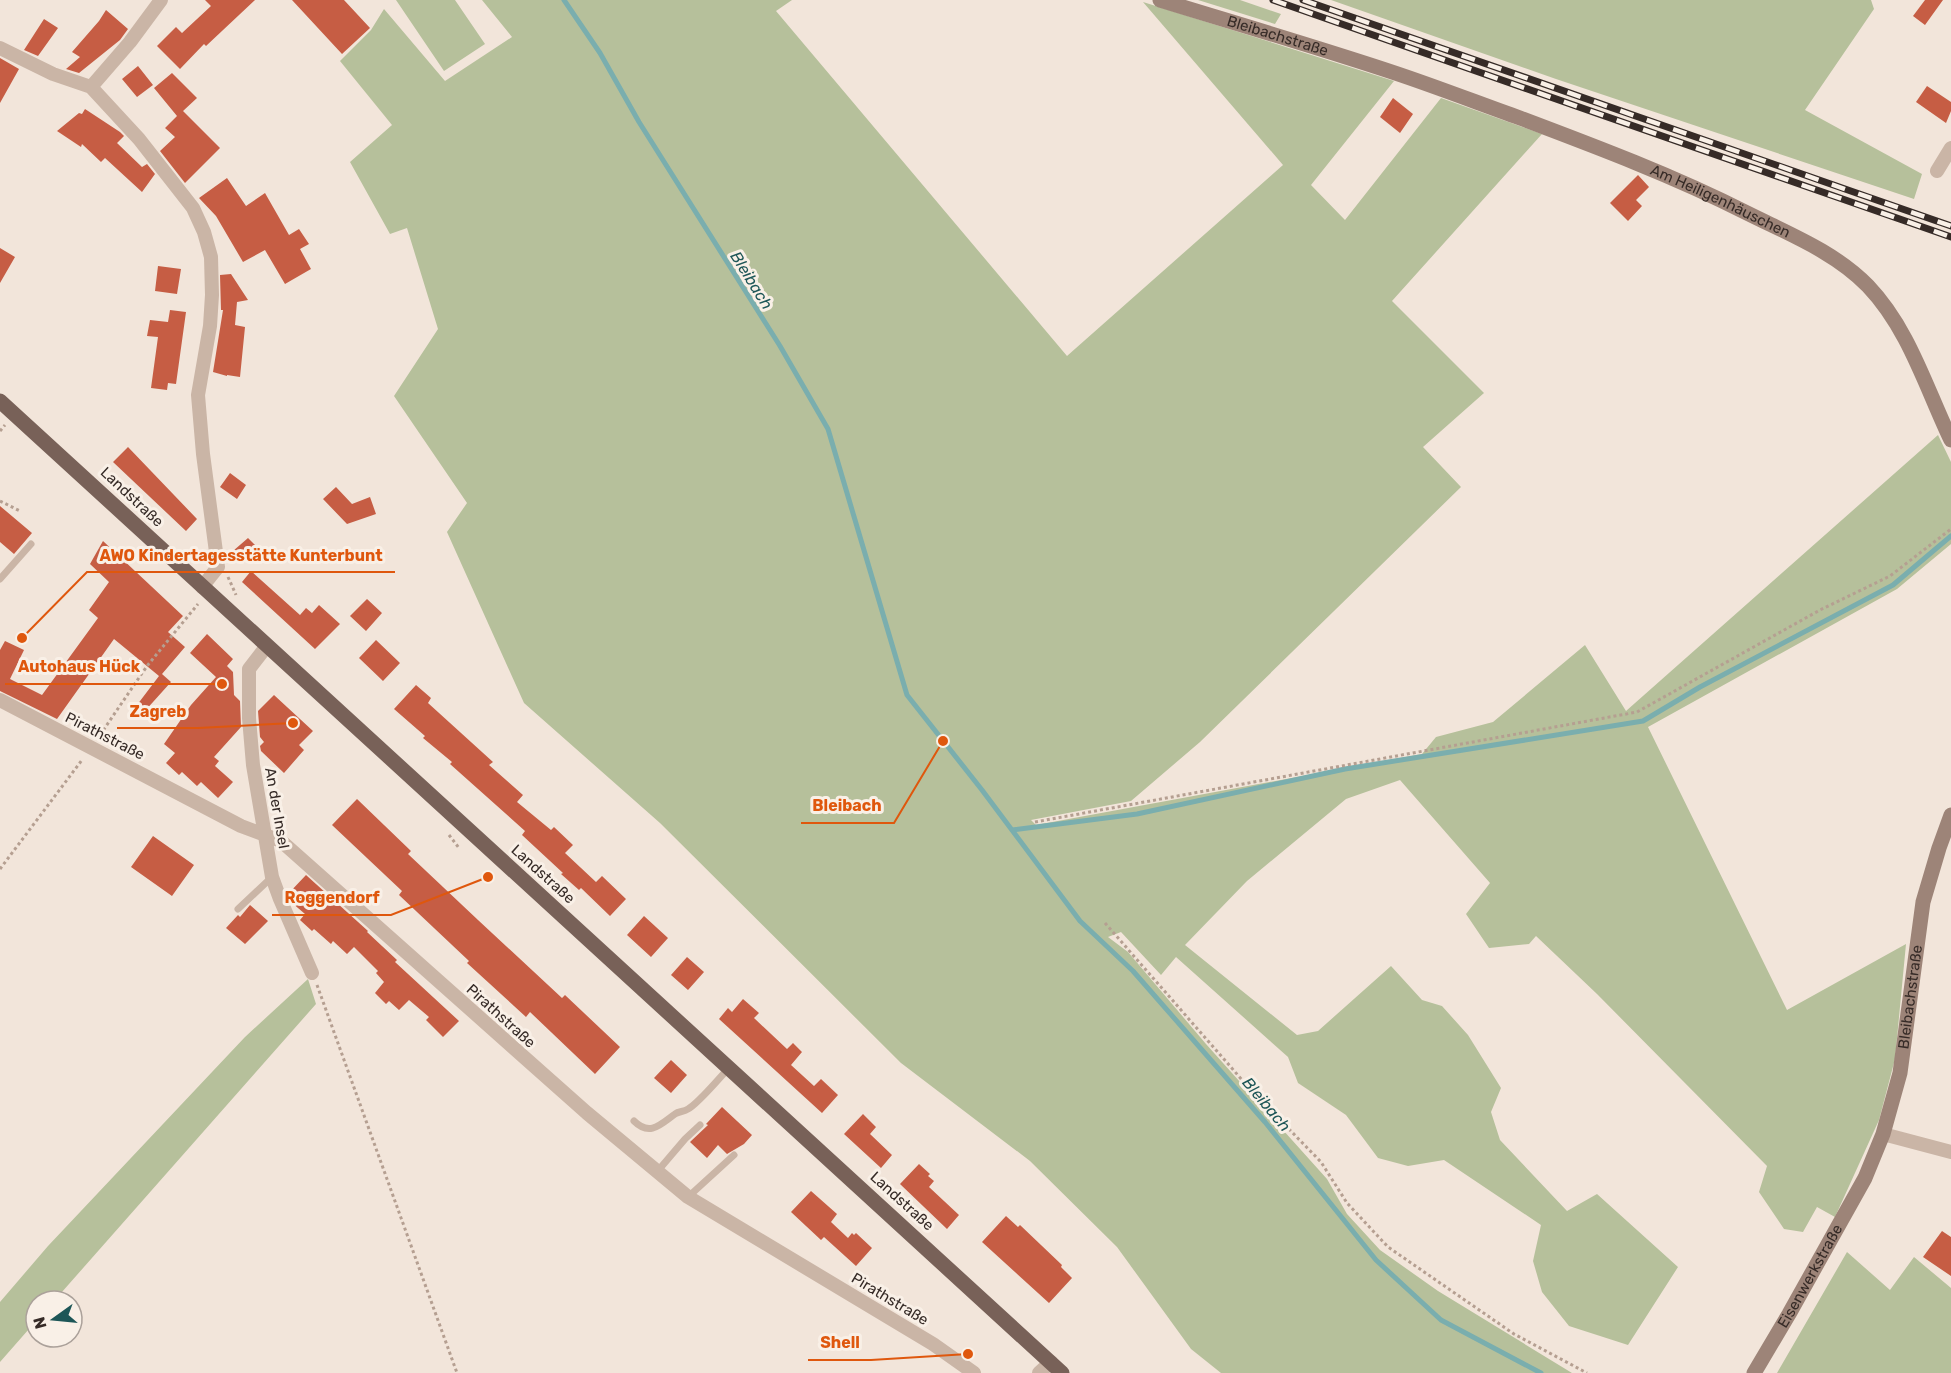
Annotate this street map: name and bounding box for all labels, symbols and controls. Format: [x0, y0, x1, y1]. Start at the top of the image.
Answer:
street label: Bleibachstraße [1225, 12, 1331, 60]
street label: Am Heiligenhäuschen [1648, 161, 1793, 242]
water label: Bleibach [726, 248, 777, 313]
street label: Landstraße [97, 463, 167, 531]
callout: AWO Kindertagesstätte Kunterbunt [87, 538, 395, 572]
text: AWO Kindertagesstätte Kunterbunt [99, 546, 383, 565]
callout: Autohaus Hück [5, 650, 152, 684]
text: Autohaus Hück [18, 657, 141, 676]
callout: Zagreb [117, 694, 198, 728]
text: Zagreb [130, 702, 186, 721]
street label: Pirathstraße [62, 708, 148, 764]
street label: An der Insel [261, 766, 293, 850]
callout: Bleibach [801, 789, 894, 823]
text: Bleibach [812, 796, 882, 815]
street label: Landstraße [507, 841, 579, 907]
callout: Roggendorf [272, 881, 391, 915]
text: Roggendorf [284, 888, 380, 907]
street label: Bleibachstraße [1894, 944, 1926, 1050]
street label: Pirathstraße [463, 980, 539, 1052]
water label: Bleibach [1238, 1073, 1295, 1135]
street label: Landstraße [866, 1168, 938, 1234]
street label: Eisenwerkstraße [1774, 1221, 1846, 1331]
street label: Pirathstraße [848, 1269, 932, 1329]
north arrow [24, 1289, 84, 1349]
text: N [29, 1315, 51, 1331]
callout: Shell [808, 1326, 871, 1360]
text: Shell [820, 1333, 860, 1352]

